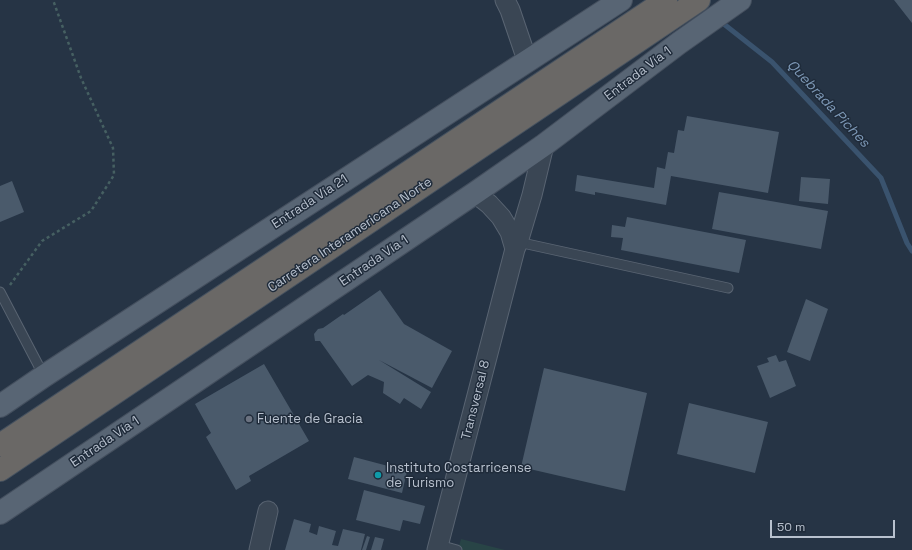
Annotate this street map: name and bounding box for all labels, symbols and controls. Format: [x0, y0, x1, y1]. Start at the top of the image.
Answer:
street label: Entrada Vía 1 [601, 44, 675, 104]
water label: Quebrada Piches [783, 57, 873, 151]
street label: Entrada Vía 21 [269, 172, 351, 232]
street label: Carretera Interamericana Norte [265, 174, 435, 296]
street label: Entrada Vía 1 [337, 232, 411, 290]
street label: Transversal 8 [459, 359, 493, 441]
place label: Fuente de Gracia [257, 411, 363, 427]
street label: Entrada Vía 1 [68, 413, 142, 471]
marker: Fuente de Gracia [244, 414, 254, 424]
place label: Instituto Costarricense de Turismo [386, 460, 532, 491]
marker: Instituto Costarricense de Turismo [373, 470, 383, 480]
scale bar [772, 512, 897, 538]
text: 50 m [777, 519, 805, 535]

